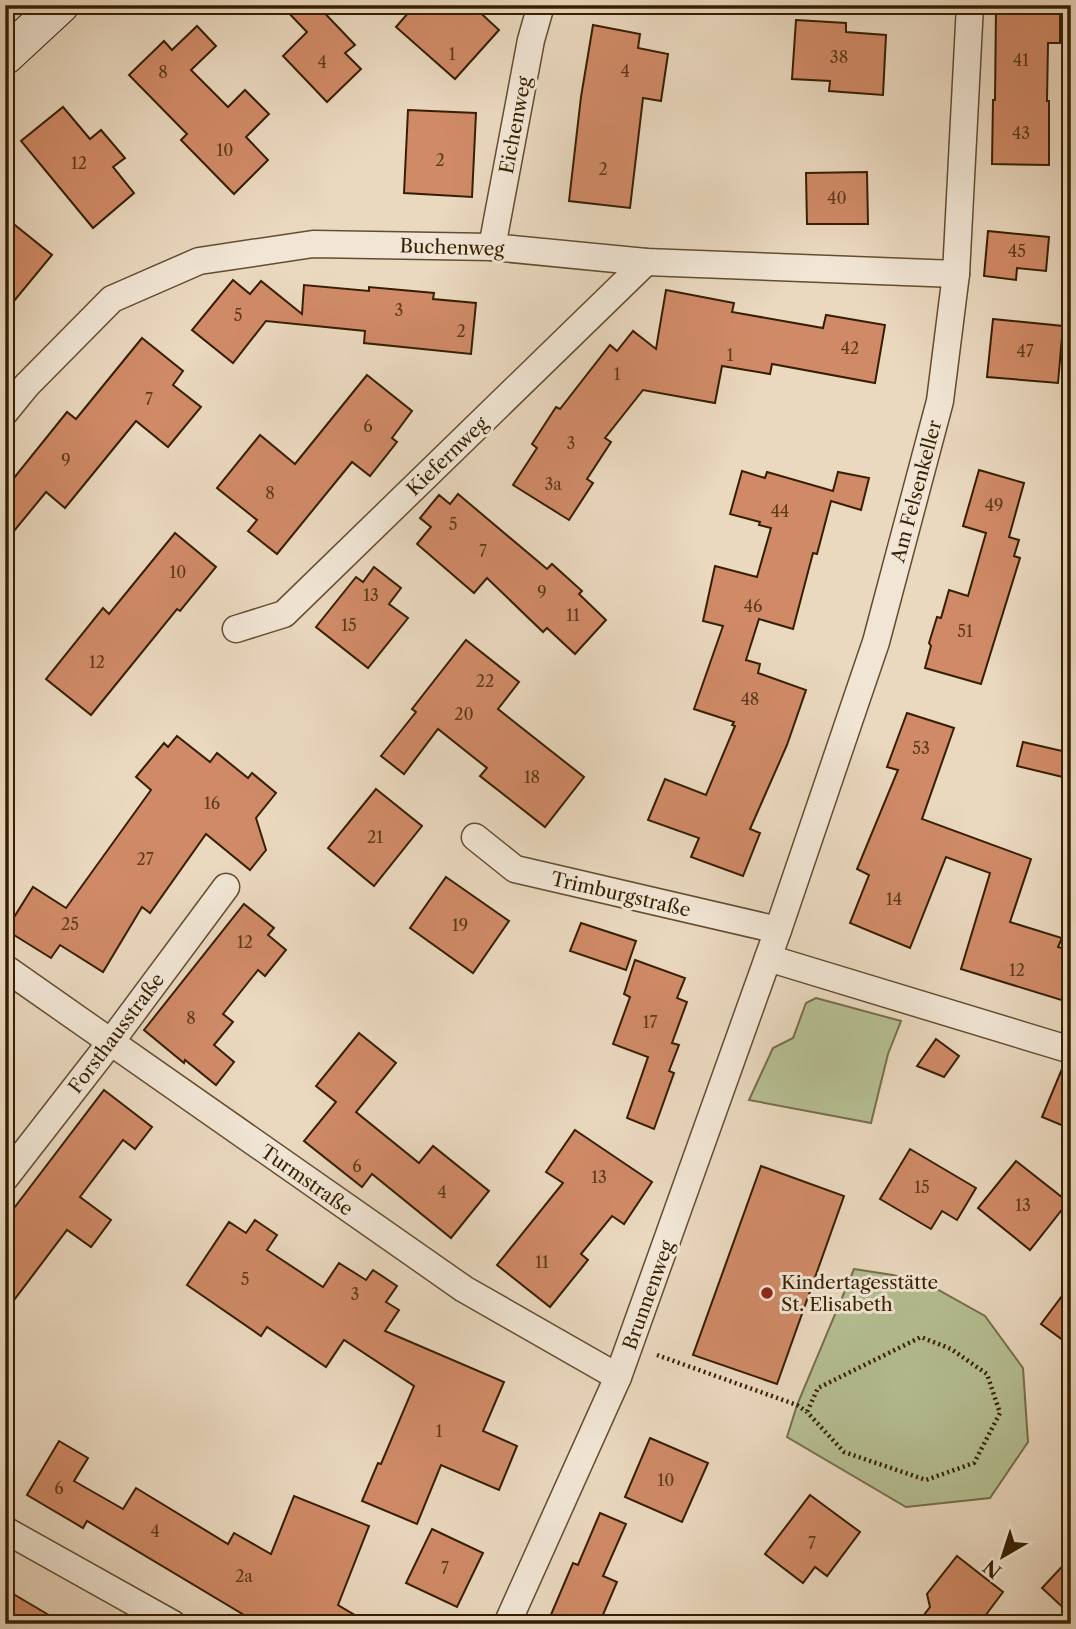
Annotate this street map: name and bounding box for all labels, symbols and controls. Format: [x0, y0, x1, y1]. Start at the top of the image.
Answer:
house number: 1 [449, 44, 456, 64]
house number: 38 [830, 47, 848, 67]
house number: 41 [1013, 50, 1029, 70]
house number: 4 [317, 52, 327, 72]
house number: 4 [620, 61, 630, 81]
house number: 8 [158, 62, 168, 82]
street label: Eichenweg [495, 74, 536, 176]
house number: 43 [1012, 123, 1030, 143]
house number: 10 [217, 140, 233, 160]
house number: 2 [435, 150, 445, 170]
house number: 12 [71, 153, 87, 173]
house number: 2 [598, 159, 608, 179]
house number: 40 [827, 188, 847, 208]
street label: Buchenweg [399, 234, 506, 261]
house number: 45 [1008, 241, 1026, 261]
house number: 3 [395, 300, 403, 320]
house number: 5 [234, 305, 242, 325]
house number: 2 [456, 321, 466, 341]
house number: 42 [841, 338, 859, 358]
house number: 47 [1016, 341, 1034, 361]
house number: 1 [727, 345, 734, 365]
house number: 1 [614, 364, 621, 384]
house number: 7 [145, 389, 153, 409]
street label: Kiefernweg [402, 411, 493, 501]
house number: 6 [363, 416, 373, 436]
street label: Am Felsenkeller [886, 417, 947, 566]
house number: 3 [567, 433, 575, 453]
house number: 9 [61, 450, 71, 470]
house number: 3a [544, 474, 562, 494]
house number: 8 [265, 483, 275, 503]
house number: 49 [985, 495, 1003, 515]
house number: 44 [771, 501, 789, 521]
house number: 5 [449, 514, 457, 534]
house number: 7 [479, 541, 487, 561]
house number: 10 [170, 562, 186, 582]
house number: 9 [537, 582, 547, 602]
house number: 13 [363, 585, 379, 605]
house number: 46 [744, 596, 762, 616]
house number: 11 [566, 605, 580, 625]
house number: 15 [341, 615, 357, 635]
house number: 51 [957, 621, 973, 641]
house number: 12 [89, 652, 105, 672]
house number: 22 [476, 671, 494, 691]
house number: 48 [741, 689, 759, 709]
house number: 20 [454, 704, 474, 724]
house number: 53 [912, 738, 930, 758]
house number: 18 [524, 767, 540, 787]
house number: 16 [204, 793, 220, 813]
house number: 21 [367, 827, 383, 847]
house number: 27 [136, 849, 154, 869]
street label: Trimburgstraße [549, 867, 693, 922]
house number: 14 [886, 889, 902, 909]
house number: 25 [61, 914, 79, 934]
house number: 19 [452, 915, 468, 935]
house number: 12 [237, 932, 253, 952]
house number: 12 [1009, 960, 1025, 980]
street label: Forsthausstraße [64, 969, 169, 1098]
house number: 8 [186, 1008, 196, 1028]
house number: 17 [643, 1012, 657, 1032]
street label: Turmstraße [256, 1140, 357, 1221]
house number: 6 [352, 1156, 362, 1176]
house number: 13 [591, 1167, 607, 1187]
house number: 15 [914, 1177, 930, 1197]
house number: 4 [437, 1182, 447, 1202]
house number: 13 [1015, 1195, 1031, 1215]
street label: Brunnenweg [618, 1236, 679, 1353]
house number: 11 [535, 1252, 549, 1272]
house number: 5 [241, 1269, 249, 1289]
place label: Kindertagesstätte St. Elisabeth [781, 1271, 938, 1316]
house number: 3 [351, 1284, 359, 1304]
marker: Kindertagesstätte St. Elisabeth [759, 1285, 775, 1301]
house number: 1 [436, 1421, 443, 1441]
house number: 10 [658, 1470, 674, 1490]
house number: 6 [54, 1478, 64, 1498]
north arrow [968, 1520, 1038, 1590]
house number: 4 [150, 1521, 160, 1541]
house number: 7 [808, 1533, 816, 1553]
text: N [979, 1555, 1006, 1583]
house number: 7 [441, 1558, 449, 1578]
house number: 2a [235, 1566, 253, 1586]

